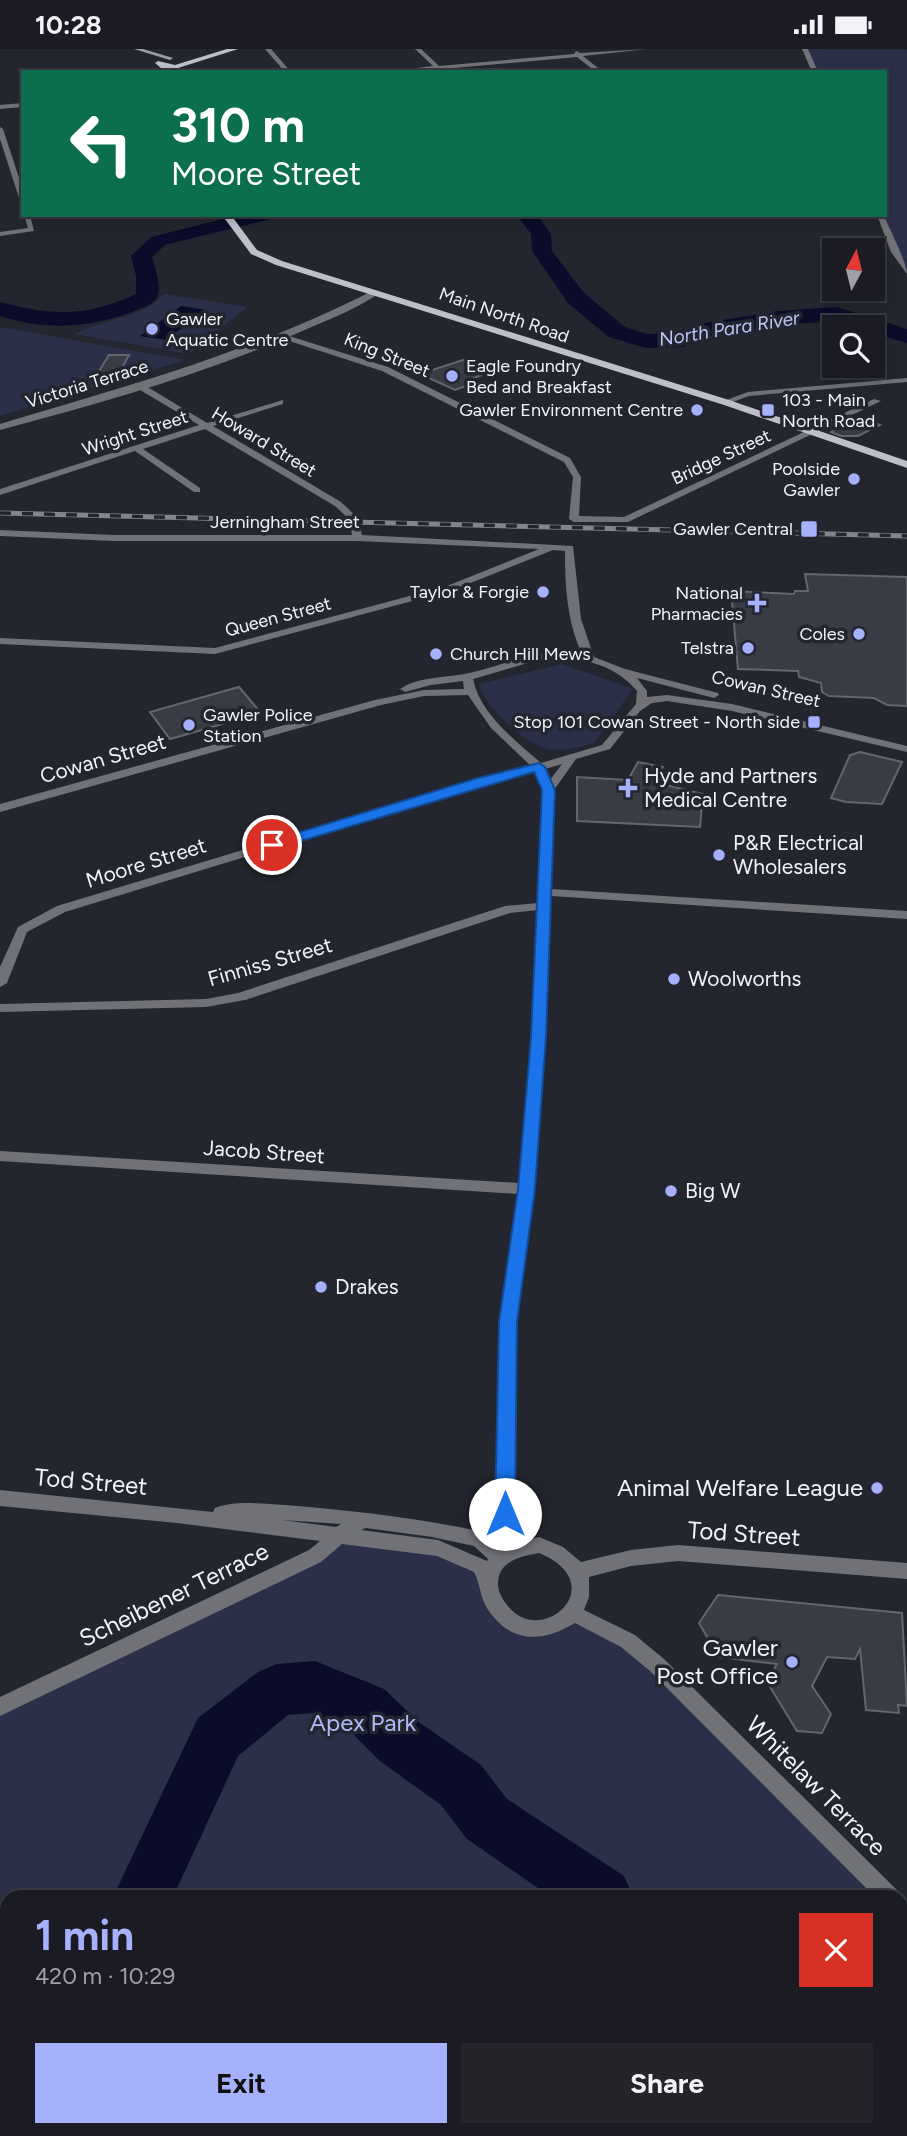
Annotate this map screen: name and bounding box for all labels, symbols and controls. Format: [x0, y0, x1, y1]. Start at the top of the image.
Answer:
text: 10:28 [35, 9, 102, 41]
text: 310 m [171, 95, 305, 154]
icon: left [56, 98, 147, 189]
text: Moore Street [171, 155, 361, 193]
north arrow [822, 238, 886, 301]
map controls [822, 238, 885, 378]
street label: Main North Road [436, 282, 572, 348]
water label: North Para River [657, 306, 802, 351]
place label: Gawler Aquatic Centre [166, 308, 289, 351]
button: search [822, 315, 885, 378]
marker: Gawler Aquatic Centre [144, 321, 160, 337]
street label: King Street [341, 328, 433, 382]
street label: Victoria Terrace [23, 355, 151, 413]
place label: Eagle Foundry Bed and Breakfast [466, 355, 612, 398]
marker: Eagle Foundry Bed and Breakfast [444, 368, 460, 384]
place label: 103 - Main North Road [782, 389, 875, 432]
place label: Gawler Environment Centre [459, 399, 683, 421]
street label: Howard Street [208, 402, 321, 482]
marker: Gawler Environment Centre [689, 402, 705, 418]
marker: 103 - Main North Road [760, 402, 776, 418]
street label: Wright Street [79, 406, 191, 460]
street label: Bridge Street [668, 424, 774, 490]
place label: Poolside Gawler [772, 458, 840, 501]
marker: Poolside Gawler [846, 471, 862, 487]
street label: Jerningham Street [210, 511, 360, 533]
place label: Gawler Central [673, 518, 793, 540]
marker: Gawler Central [799, 519, 819, 539]
place label: Taylor & Forgie [410, 581, 529, 603]
place label: National Pharmacies [651, 582, 743, 625]
marker: Taylor & Forgie [535, 584, 551, 600]
street label: Queen Street [223, 592, 333, 642]
marker: National Pharmacies [749, 595, 765, 611]
place label: Coles [799, 623, 845, 645]
marker: Coles [851, 626, 867, 642]
place label: Telstra [681, 637, 734, 659]
marker: Telstra [740, 640, 756, 656]
place label: Church Hill Mews [450, 643, 591, 665]
marker: Church Hill Mews [428, 646, 444, 662]
street label: Cowan Street [709, 666, 823, 712]
place label: Gawler Police Station [203, 704, 313, 747]
place label: Stop 101 Cowan Street - North side [514, 711, 800, 733]
marker: Stop 101 Cowan Street - North side [806, 714, 822, 730]
marker: Gawler Police Station [181, 717, 197, 733]
street label: Cowan Street [37, 729, 169, 788]
place label: Hyde and Partners Medical Centre [644, 763, 817, 812]
marker: Hyde and Partners Medical Centre [618, 778, 638, 798]
pin [242, 815, 302, 875]
icon: arrive [253, 826, 291, 864]
place label: P&R Electrical Wholesalers [733, 830, 864, 879]
street label: Moore Street [83, 832, 209, 893]
marker: P&R Electrical Wholesalers [711, 847, 727, 863]
street label: Finniss Street [205, 932, 335, 991]
place label: Woolworths [688, 966, 801, 991]
marker: Woolworths [666, 971, 682, 987]
street label: Jacob Street [203, 1135, 325, 1168]
place label: Big W [685, 1178, 740, 1203]
marker: Big W [663, 1183, 679, 1199]
place label: Drakes [335, 1274, 398, 1299]
marker: Drakes [313, 1279, 329, 1295]
street label: Tod Street [34, 1462, 149, 1501]
place label: Animal Welfare League [617, 1473, 863, 1502]
position arrow [468, 1477, 542, 1551]
marker: Animal Welfare League [869, 1480, 885, 1496]
street label: Tod Street [687, 1515, 801, 1552]
street label: Scheibener Terrace [74, 1536, 273, 1653]
place label: Gawler Post Office [656, 1633, 778, 1690]
marker: Gawler Post Office [784, 1654, 800, 1670]
park label: Apex Park [310, 1708, 417, 1737]
street label: Whitelaw Terrace [740, 1710, 892, 1862]
text: 1 min [35, 1910, 134, 1961]
button: close [799, 1913, 873, 1987]
text: 420 m · 10:29 [35, 1962, 175, 1990]
button: Exit [35, 2043, 447, 2123]
button: Share [461, 2043, 873, 2123]

